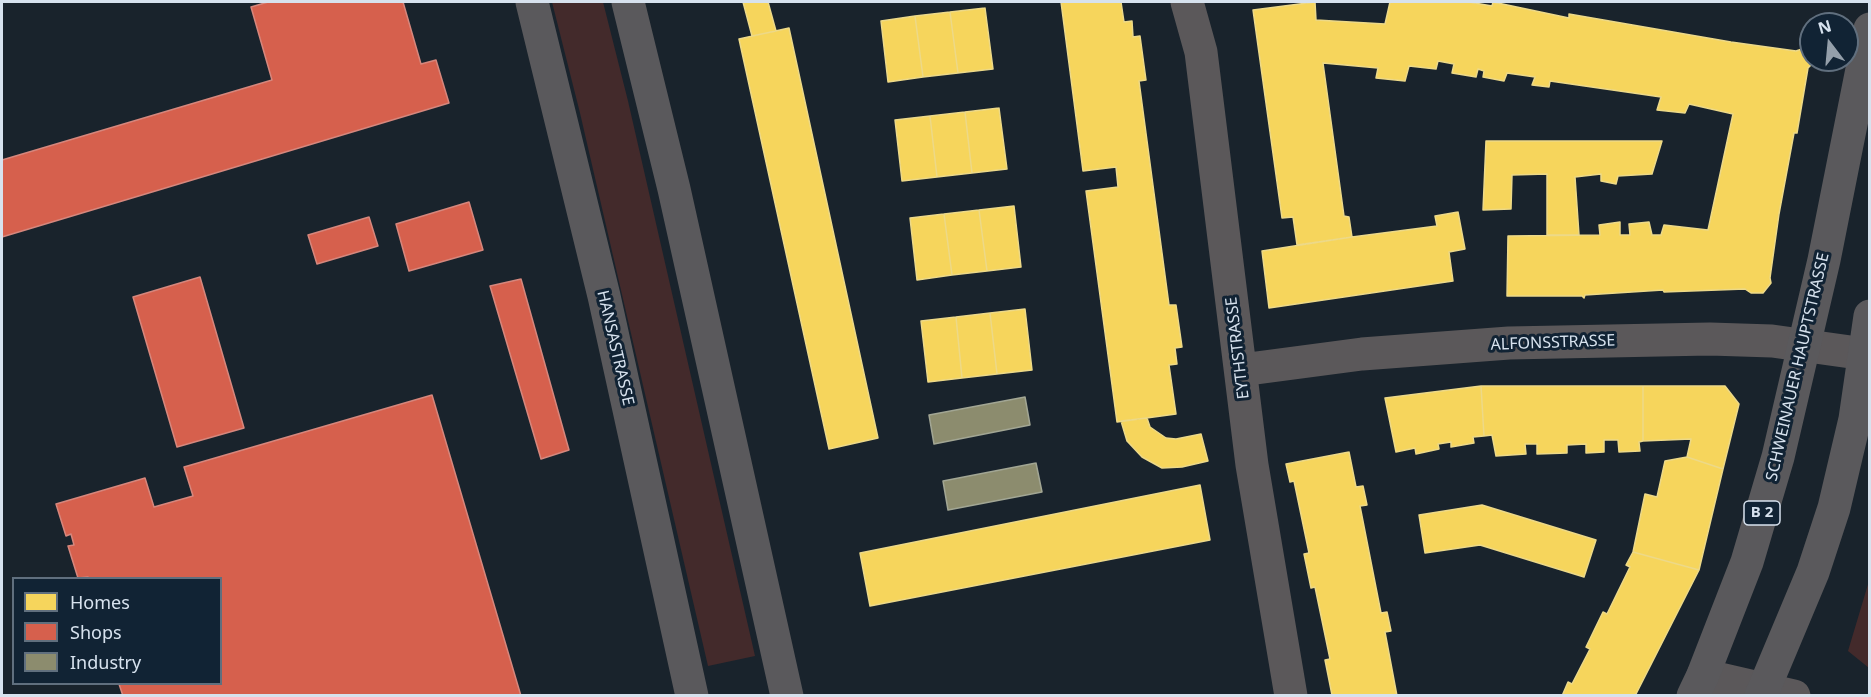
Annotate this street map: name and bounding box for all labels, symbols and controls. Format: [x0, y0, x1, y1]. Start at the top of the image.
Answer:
north arrow [1799, 12, 1859, 72]
text: N [1815, 14, 1834, 39]
street label: SCHWEINAUER HAUPTSTRASSE [1762, 251, 1834, 483]
street label: HANSASTRASSE [592, 289, 638, 407]
street label: EYTHSTRASSE [1222, 296, 1254, 400]
street label: ALFONSSTRASSE [1490, 331, 1616, 355]
road number: B 2 [1744, 501, 1780, 525]
legend [12, 577, 222, 685]
text: Homes [70, 590, 130, 614]
text: Shops [70, 620, 122, 644]
text: Industry [70, 650, 141, 674]

